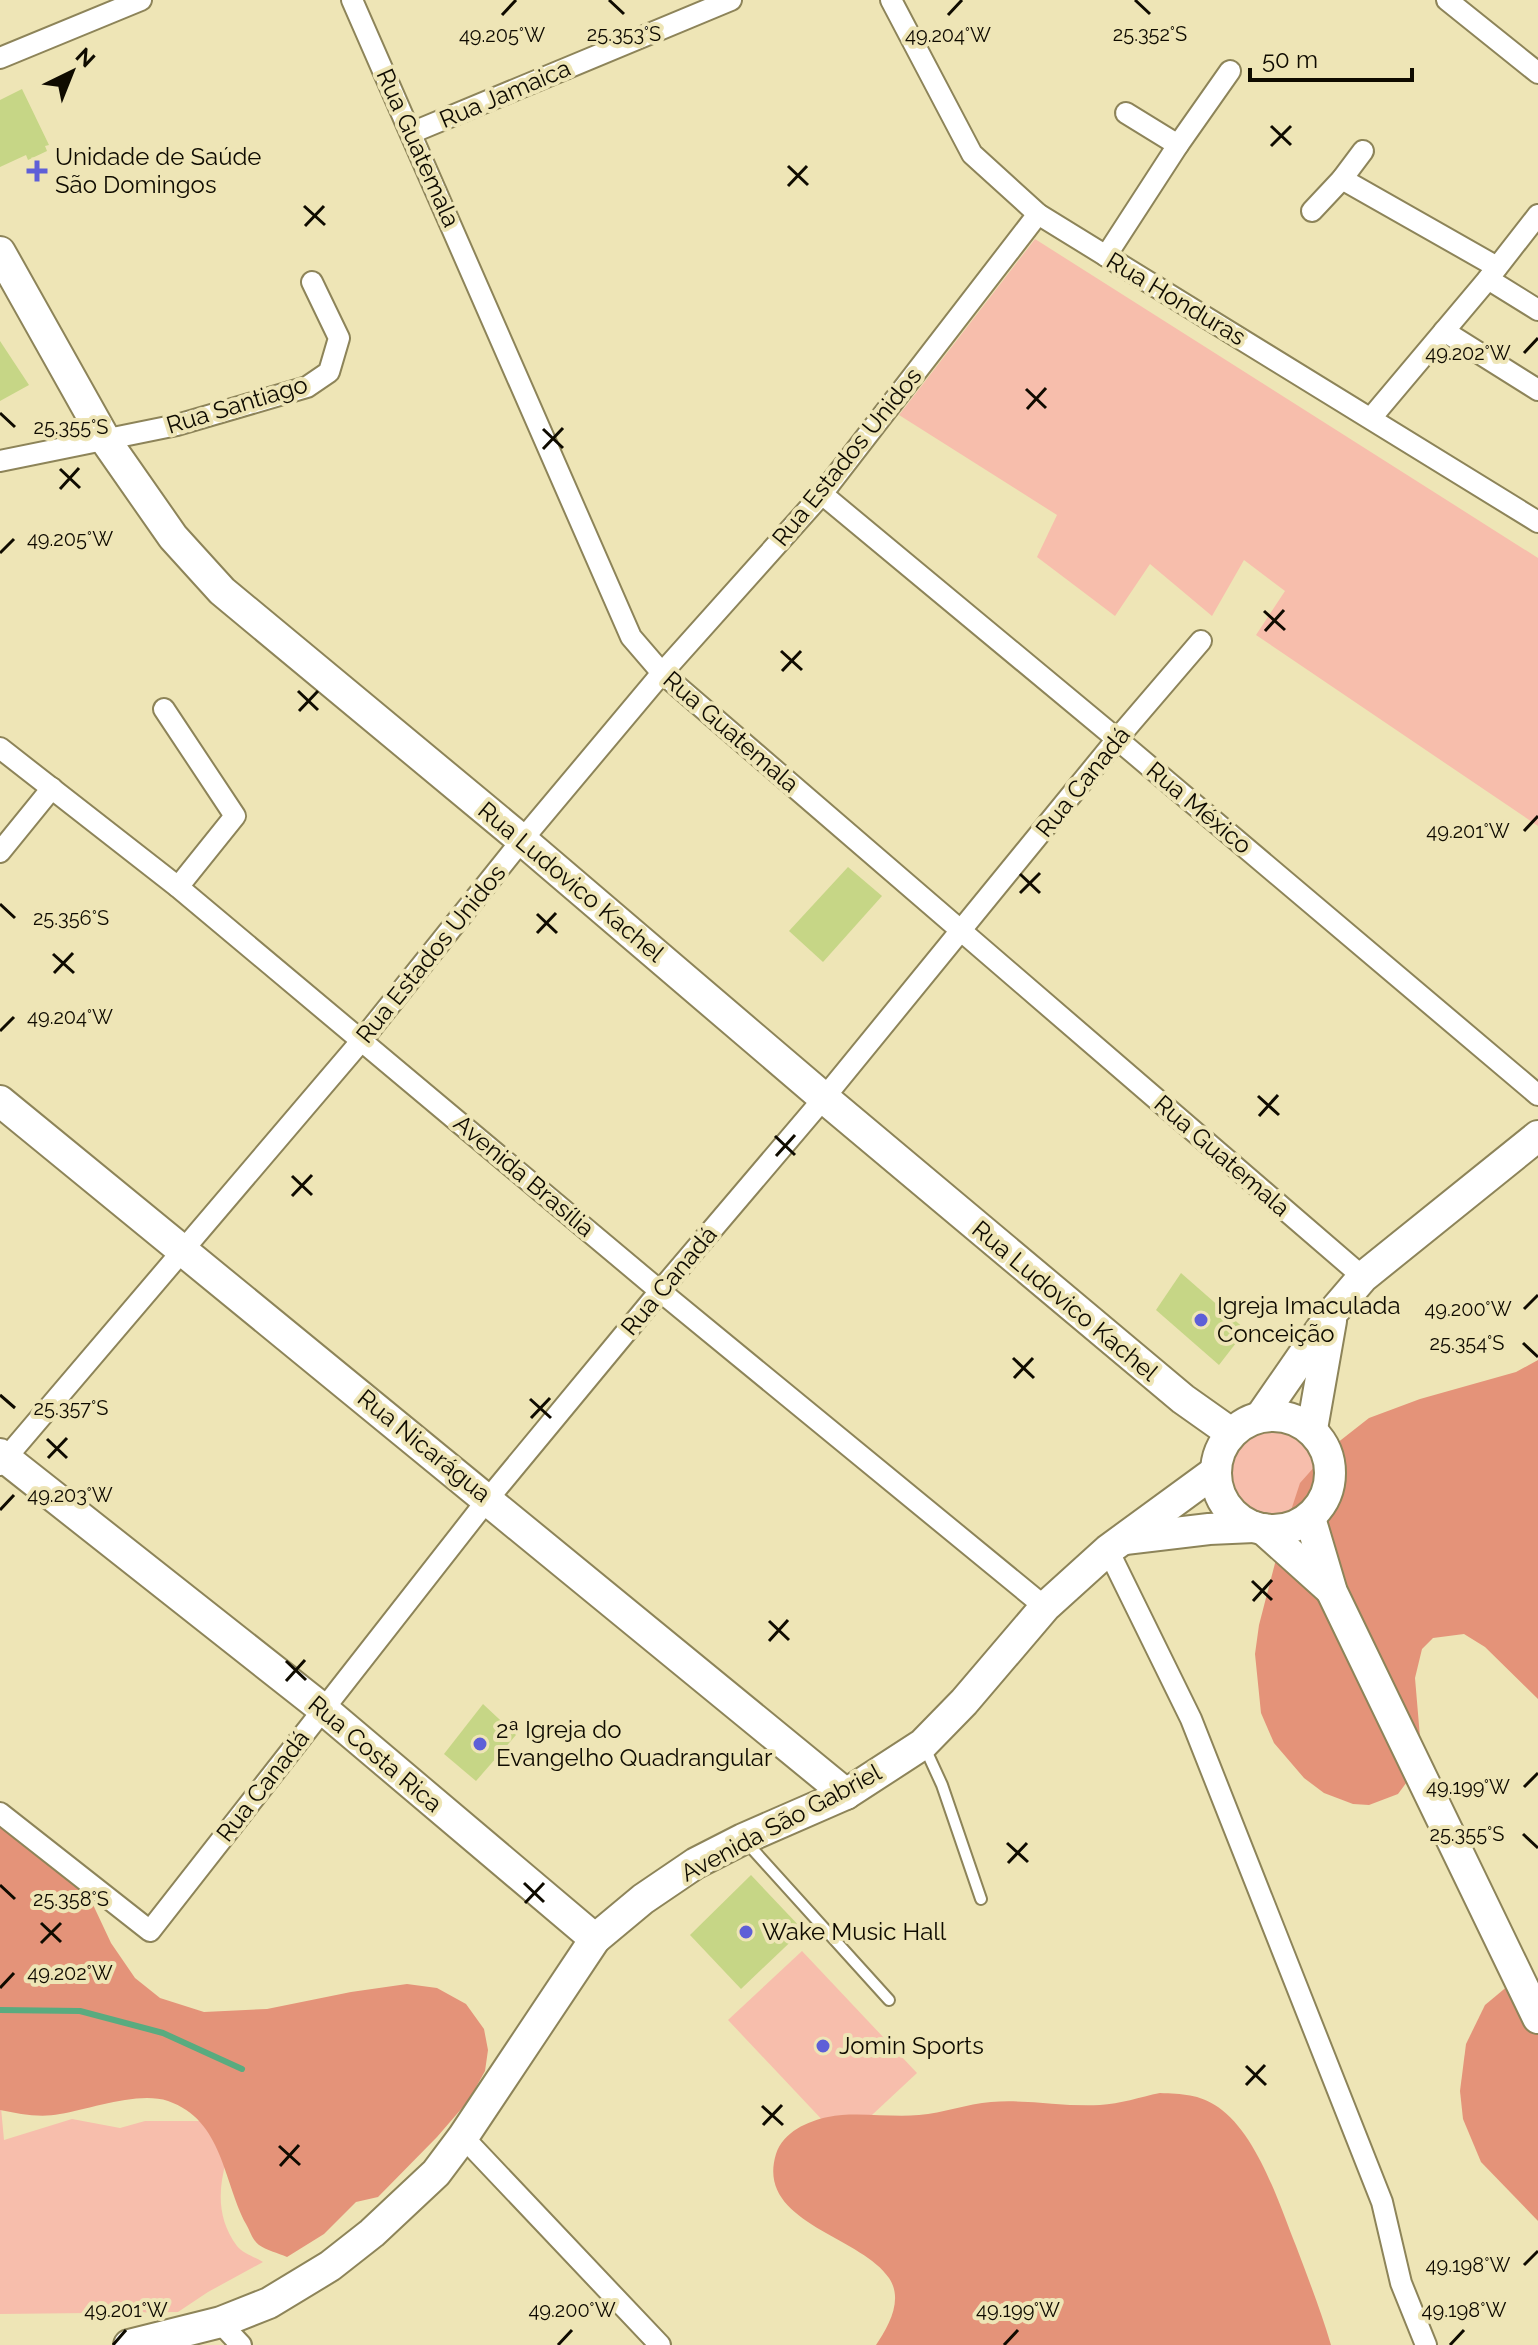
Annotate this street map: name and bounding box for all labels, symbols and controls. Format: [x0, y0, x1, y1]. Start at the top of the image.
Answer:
text: 25.353°S [587, 22, 661, 46]
text: 25.352°S [1113, 22, 1187, 46]
text: 49.205°W [459, 23, 545, 47]
text: 49.204°W [905, 23, 991, 47]
north arrow [32, 32, 112, 112]
scale bar [1250, 32, 1412, 82]
text: N [71, 42, 101, 73]
text: 50 m [1262, 45, 1318, 74]
street label: Rua Jamaica [435, 53, 575, 134]
street label: Rua Guatemala [371, 64, 466, 231]
place label: Unidade de Saúde São Domingos [55, 142, 261, 199]
marker: Unidade de Saúde São Domingos [26, 160, 48, 182]
street label: Rua Honduras [1102, 246, 1251, 351]
text: 49.202°W [1425, 341, 1511, 365]
street label: Rua Estados Unidos [766, 362, 927, 552]
street label: Rua Santiago [163, 369, 311, 440]
text: 25.355°S [33, 415, 109, 439]
text: 49.205°W [27, 527, 113, 551]
street label: Rua Guatemala [658, 665, 805, 798]
street label: Rua Canadá [1029, 721, 1136, 843]
street label: Rua México [1141, 755, 1258, 860]
street label: Rua Ludovico Kachel [472, 795, 671, 968]
text: 49.201°W [1426, 819, 1510, 843]
street label: Rua Estados Unidos [350, 859, 511, 1049]
text: 25.356°S [33, 906, 109, 930]
text: 49.204°W [27, 1005, 113, 1029]
street label: Rua Guatemala [1149, 1089, 1296, 1222]
street label: Avenida Brasília [448, 1108, 600, 1243]
street label: Rua Ludovico Kachel [966, 1214, 1165, 1387]
street label: Rua Canadá [615, 1220, 723, 1341]
place label: Igreja Imaculada Conceição [1217, 1291, 1400, 1348]
text: 49.200°W [1424, 1297, 1512, 1321]
marker: Igreja Imaculada Conceição [1192, 1311, 1210, 1329]
text: 25.354°S [1430, 1331, 1504, 1355]
street label: Rua Nicarágua [352, 1383, 497, 1508]
text: 25.357°S [34, 1396, 108, 1420]
text: 49.203°W [27, 1483, 113, 1507]
street label: Rua Costa Rica [303, 1689, 448, 1818]
place label: 2ª Igreja do Evangelho Quadrangular [496, 1715, 773, 1772]
street label: Rua Canadá [210, 1724, 315, 1847]
marker: 2ª Igreja do Evangelho Quadrangular [471, 1735, 489, 1753]
street label: Avenida São Gabriel [676, 1757, 886, 1888]
text: 49.199°W [1426, 1775, 1510, 1799]
text: 25.355°S [1429, 1822, 1505, 1846]
text: 25.358°S [33, 1887, 109, 1911]
place label: Wake Music Hall [762, 1917, 947, 1946]
marker: Wake Music Hall [737, 1923, 755, 1941]
text: 49.202°W [27, 1961, 113, 1985]
place label: Jomin Sports [839, 2031, 984, 2060]
marker: Jomin Sports [814, 2037, 832, 2055]
text: 49.198°W [1426, 2253, 1510, 2277]
text: 49.201°W [84, 2298, 168, 2322]
text: 49.200°W [528, 2298, 616, 2322]
text: 49.199°W [976, 2298, 1060, 2322]
text: 49.198°W [1422, 2298, 1506, 2322]

